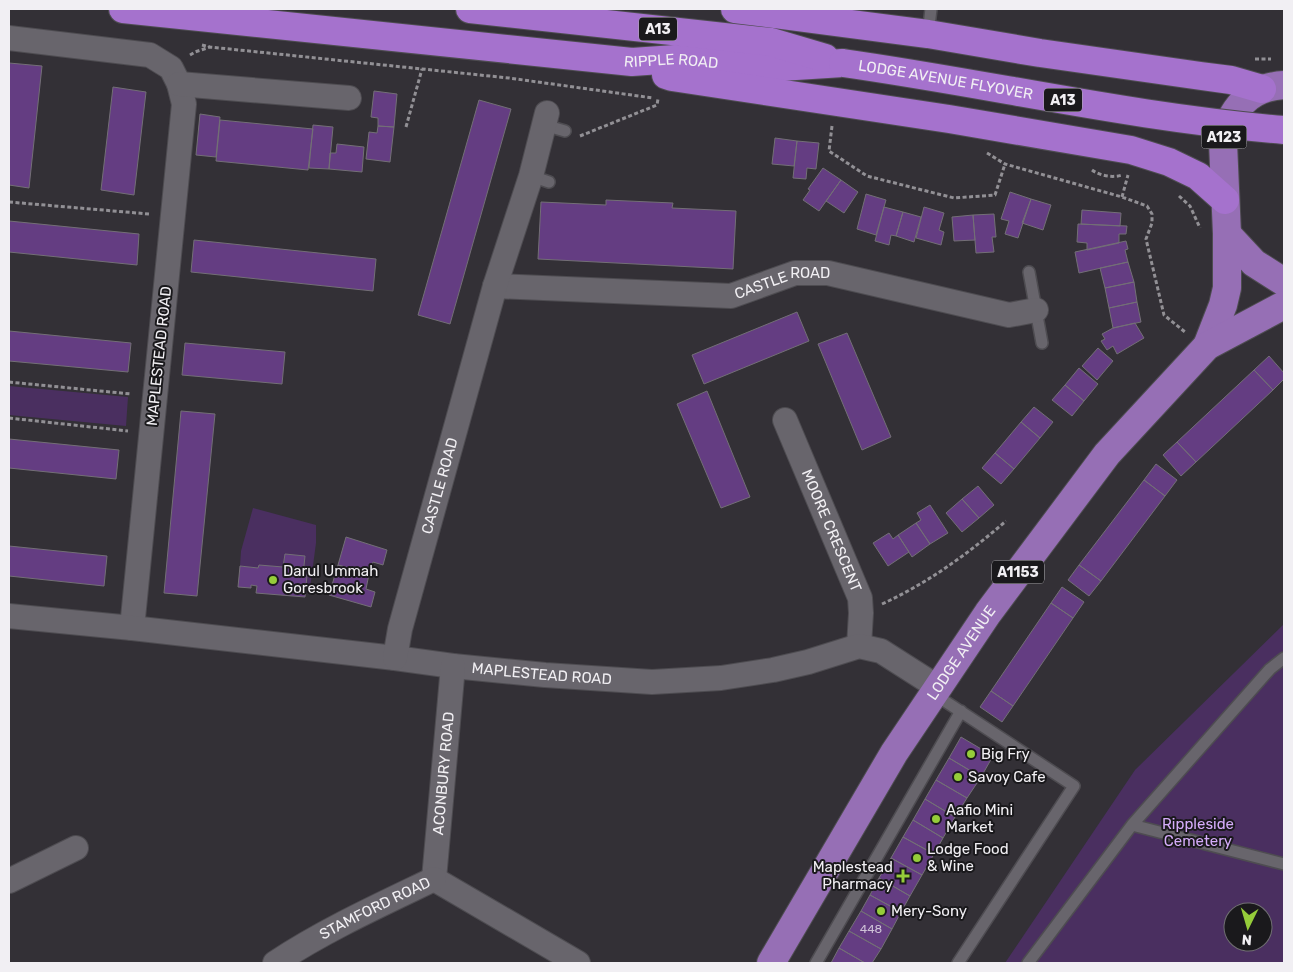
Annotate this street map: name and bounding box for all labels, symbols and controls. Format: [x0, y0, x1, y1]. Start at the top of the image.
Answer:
road number: A13 [639, 18, 677, 40]
street label: RIPPLE ROAD [623, 50, 719, 72]
street label: LODGE AVENUE FLYOVER [857, 56, 1035, 103]
road number: A13 [1044, 88, 1082, 112]
road number: A123 [1202, 125, 1246, 148]
street label: CASTLE ROAD [732, 264, 830, 303]
street label: MAPLESTEAD ROAD [143, 285, 175, 427]
street label: CASTLE ROAD [418, 436, 462, 536]
street label: MOORE CRESCENT [798, 467, 866, 595]
road number: A1153 [992, 560, 1044, 584]
place label: Darul Ummah Goresbrook [283, 562, 378, 597]
marker: Darul Ummah Goresbrook [267, 574, 279, 586]
street label: LODGE AVENUE [923, 602, 999, 703]
street label: MAPLESTEAD ROAD [471, 659, 612, 688]
street label: ACONBURY ROAD [429, 711, 458, 836]
place label: Big Fry [981, 745, 1030, 763]
marker: Big Fry [965, 748, 977, 760]
place label: Savoy Cafe [968, 768, 1046, 786]
marker: Savoy Cafe [952, 771, 964, 783]
place label: Aafio Mini Market [946, 801, 1013, 836]
marker: Aafio Mini Market [930, 813, 942, 825]
park label: Rippleside Cemetery [1162, 815, 1234, 850]
place label: Lodge Food & Wine [927, 840, 1009, 875]
marker: Lodge Food & Wine [911, 852, 923, 864]
place label: Maplestead Pharmacy [813, 858, 893, 893]
marker: Maplestead Pharmacy [897, 870, 909, 882]
street label: STAMFORD ROAD [316, 873, 433, 943]
place label: Mery-Sony [891, 902, 967, 920]
north arrow [1223, 902, 1273, 952]
marker: Mery-Sony [875, 905, 887, 917]
house number: 448 [860, 922, 882, 936]
text: N [1241, 931, 1253, 948]

